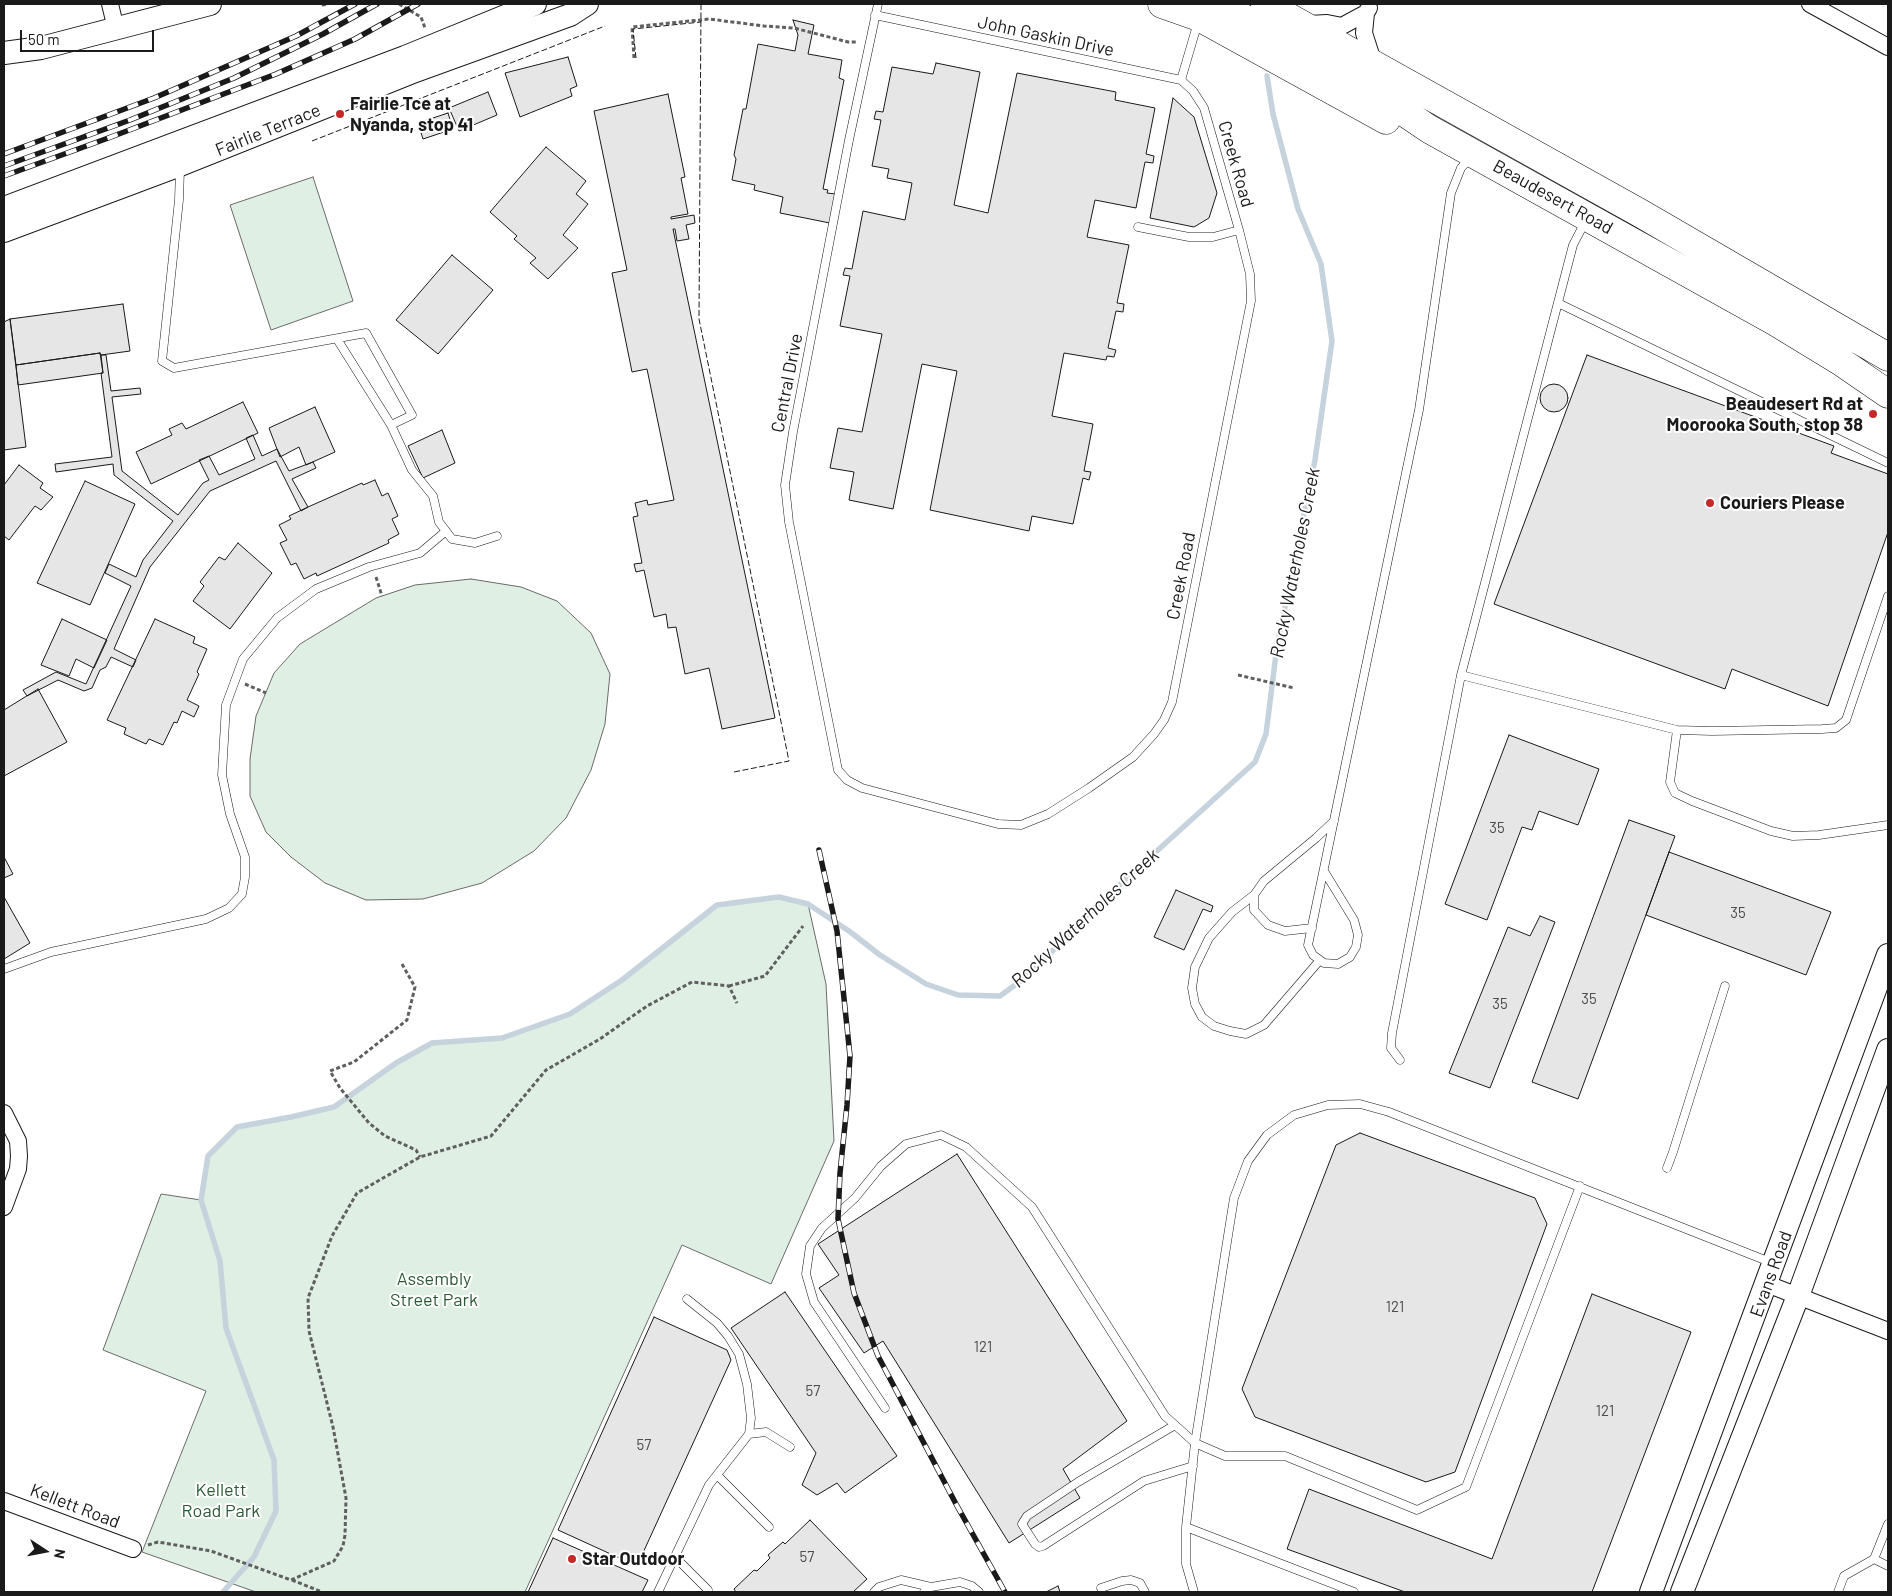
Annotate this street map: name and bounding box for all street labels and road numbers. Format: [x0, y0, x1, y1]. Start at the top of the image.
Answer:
street label: John Gaskin Drive [976, 11, 1116, 61]
street label: Fairlie Terrace [212, 99, 324, 161]
street label: Creek Road [1213, 118, 1259, 210]
street label: Beaudesert Road [1489, 155, 1617, 239]
street label: Central Drive [767, 332, 807, 434]
street label: Creek Road [1162, 530, 1200, 622]
street label: Evans Road [1745, 1228, 1797, 1320]
street label: Kellett Road [27, 1479, 123, 1533]

